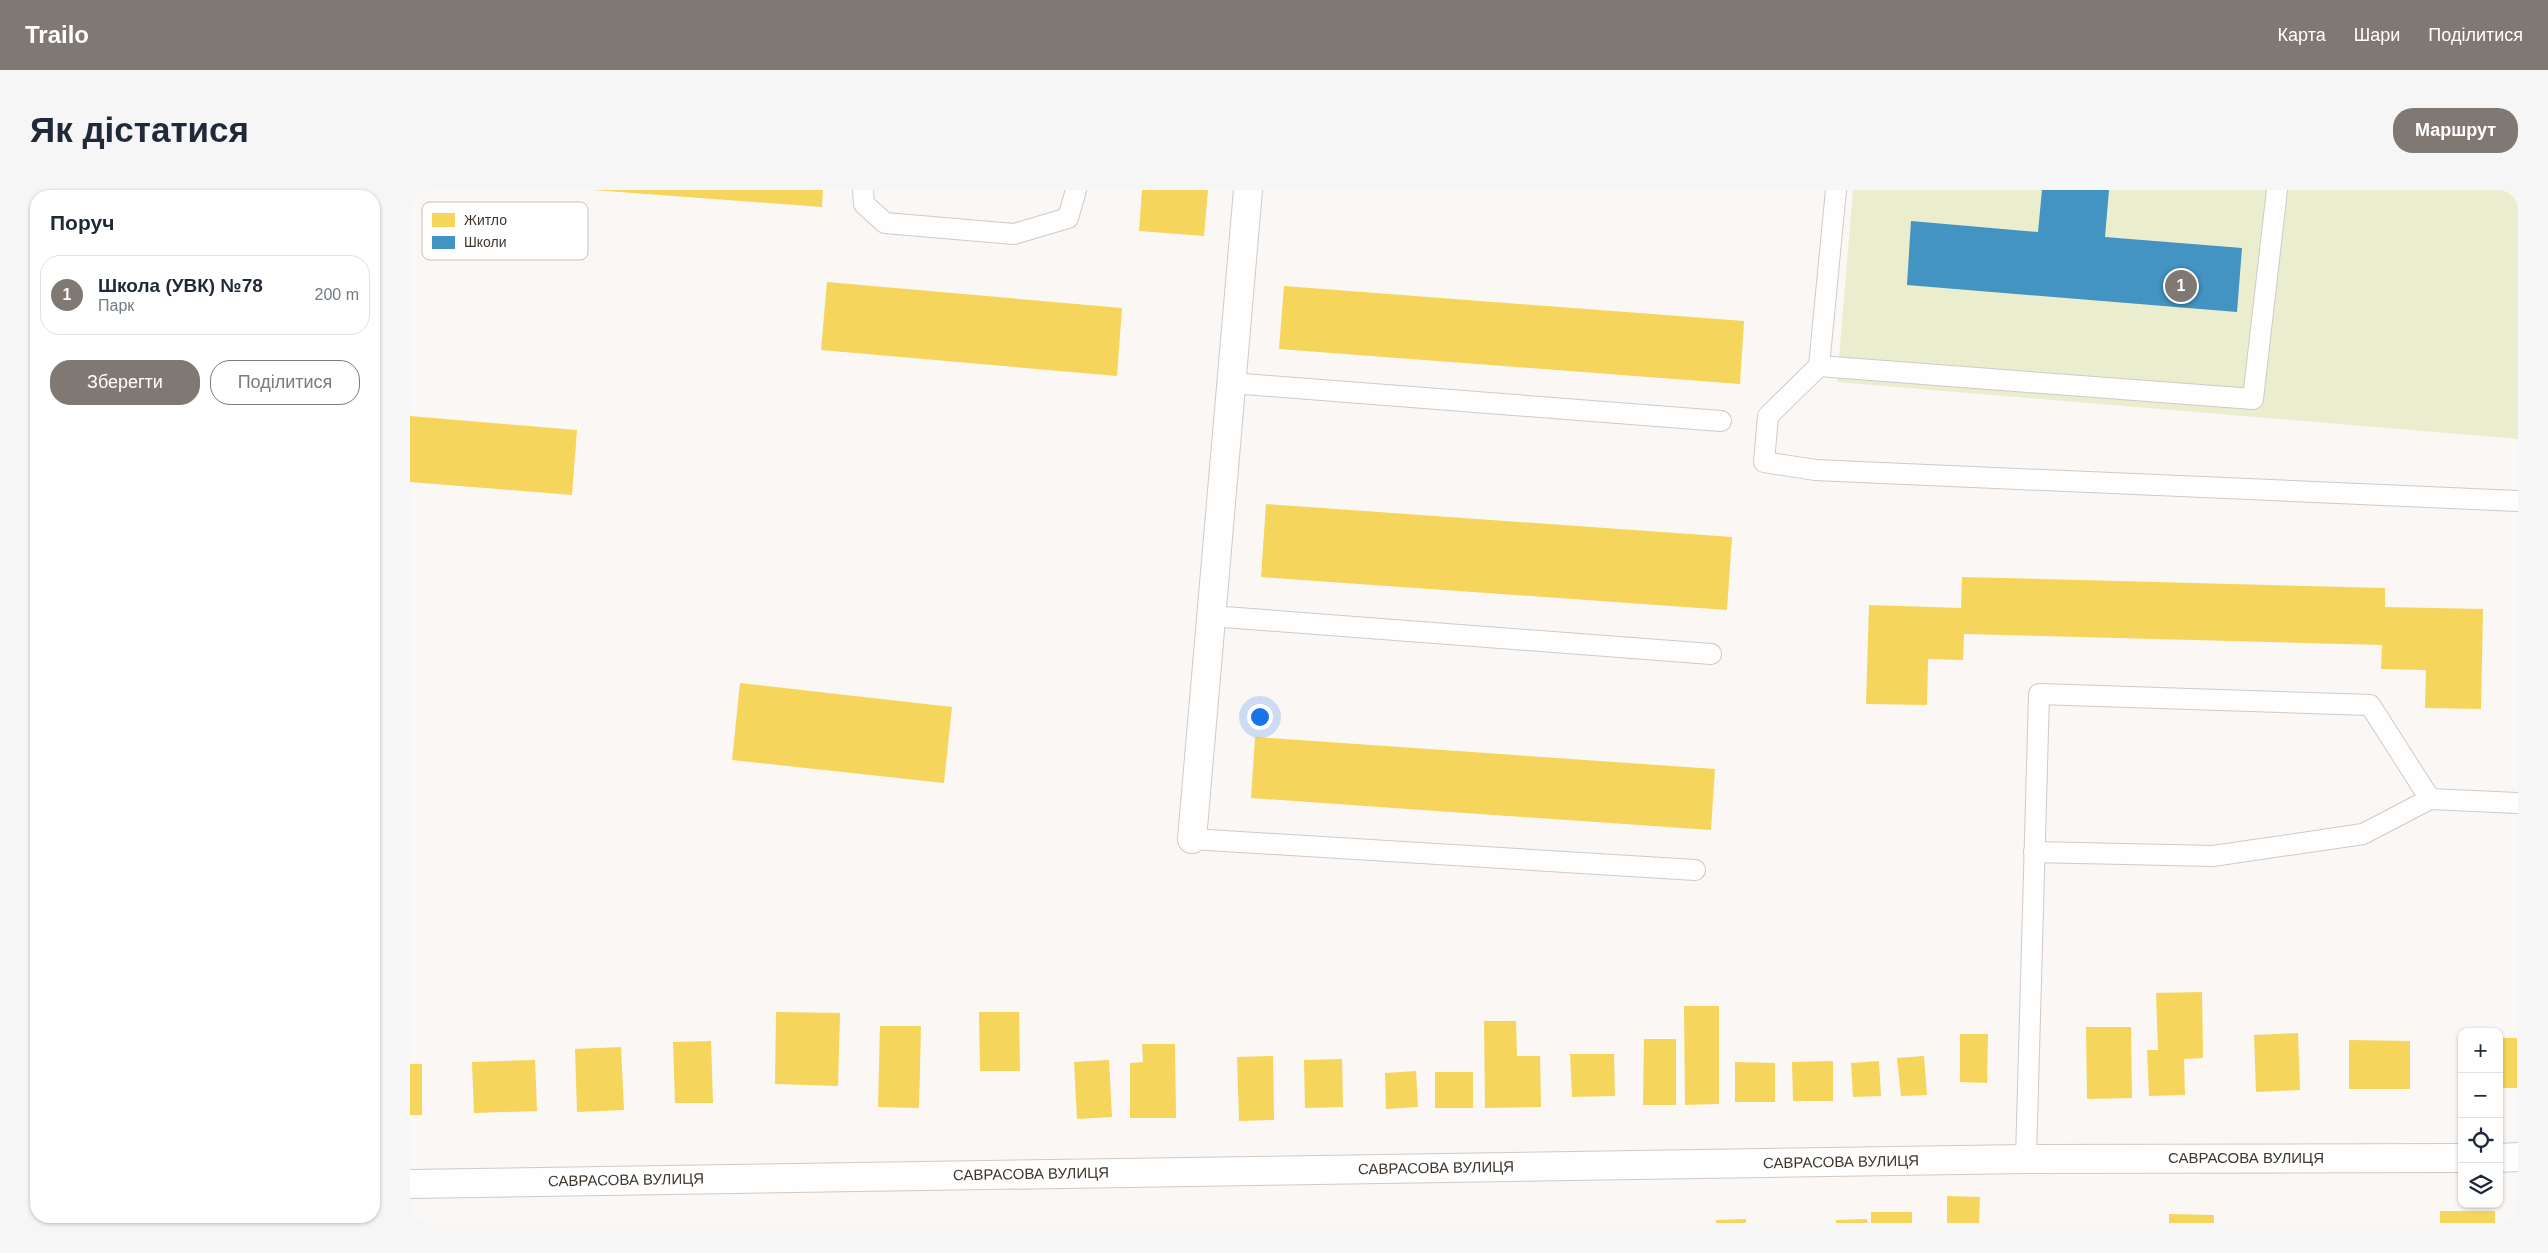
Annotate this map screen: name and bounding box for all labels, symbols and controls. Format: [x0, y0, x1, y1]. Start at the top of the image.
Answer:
text: Trailo [25, 21, 89, 48]
text: Карта [2278, 25, 2326, 45]
text: Шари [2354, 25, 2400, 45]
text: Поділитися [2428, 25, 2523, 45]
button: Маршрут [2393, 108, 2518, 153]
text: Як дістатися [30, 110, 249, 149]
legend [422, 202, 588, 260]
text: Поруч [50, 211, 114, 234]
text: Житло [464, 212, 507, 228]
text: Школи [464, 234, 507, 250]
pin: 1 [2165, 267, 2197, 305]
text: Школа (УВК) №78 [98, 275, 263, 296]
text: 1 [63, 286, 71, 303]
text: 200 m [315, 286, 359, 303]
text: Парк [98, 297, 134, 314]
button: Зберегти [50, 360, 200, 405]
button: Поділитися [210, 360, 360, 405]
your location [1247, 704, 1273, 730]
map controls [2458, 1028, 2503, 1208]
button: + [2458, 1028, 2503, 1073]
button: − [2458, 1073, 2503, 1118]
button: locate [2458, 1118, 2503, 1163]
street label: САВРАСОВА ВУЛИЦЯ [2168, 1149, 2324, 1166]
street label: САВРАСОВА ВУЛИЦЯ [1763, 1152, 1919, 1171]
street label: САВРАСОВА ВУЛИЦЯ [1358, 1158, 1514, 1177]
button: layers [2458, 1163, 2503, 1208]
street label: САВРАСОВА ВУЛИЦЯ [953, 1164, 1109, 1183]
street label: САВРАСОВА ВУЛИЦЯ [548, 1170, 704, 1189]

